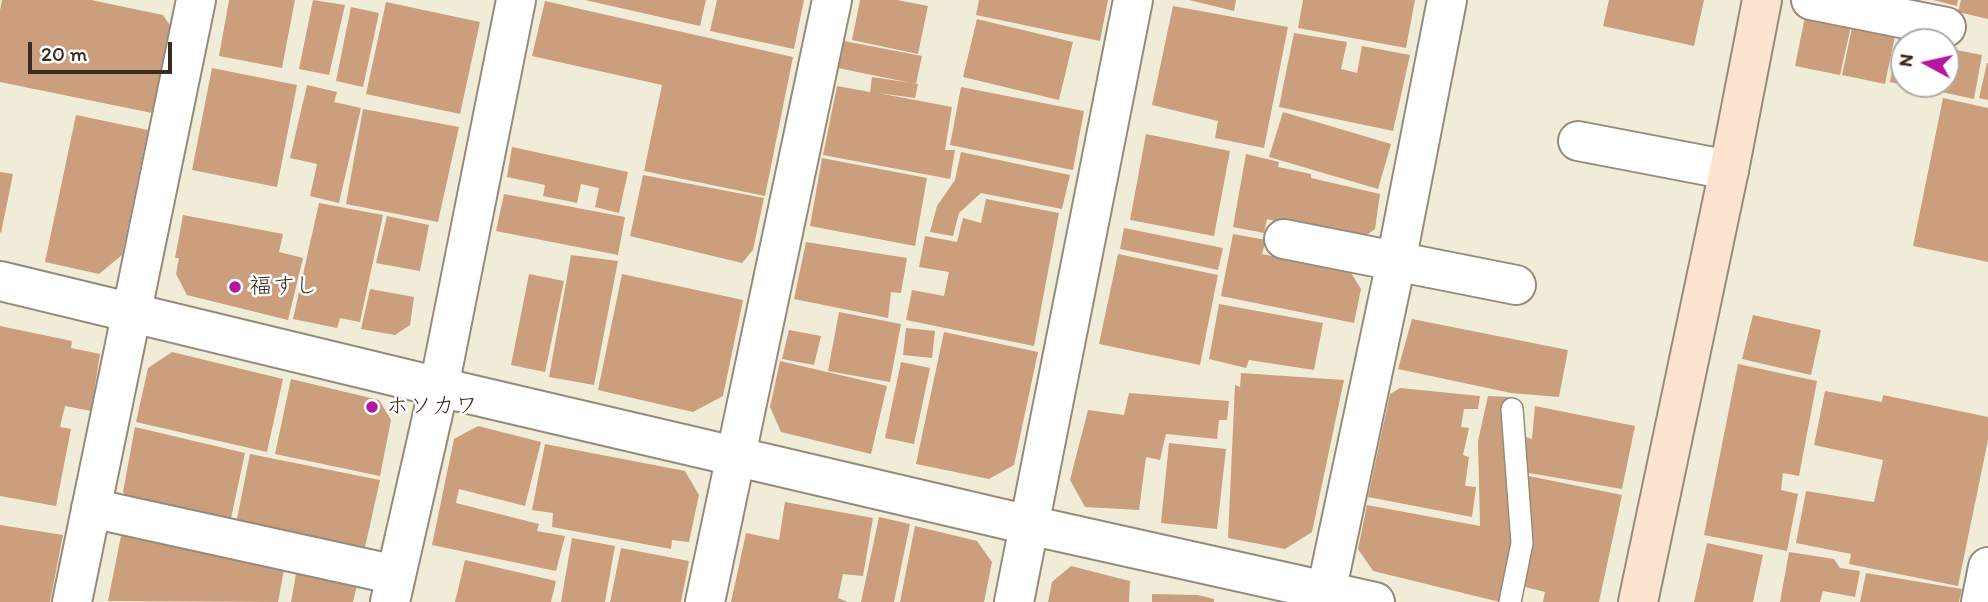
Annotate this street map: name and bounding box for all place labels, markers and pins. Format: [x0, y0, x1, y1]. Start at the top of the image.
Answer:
place label: 福すし [249, 273, 318, 301]
marker: 福すし [227, 279, 243, 295]
place label: ホソカワ [386, 393, 478, 421]
marker: ホソカワ [364, 399, 380, 415]

